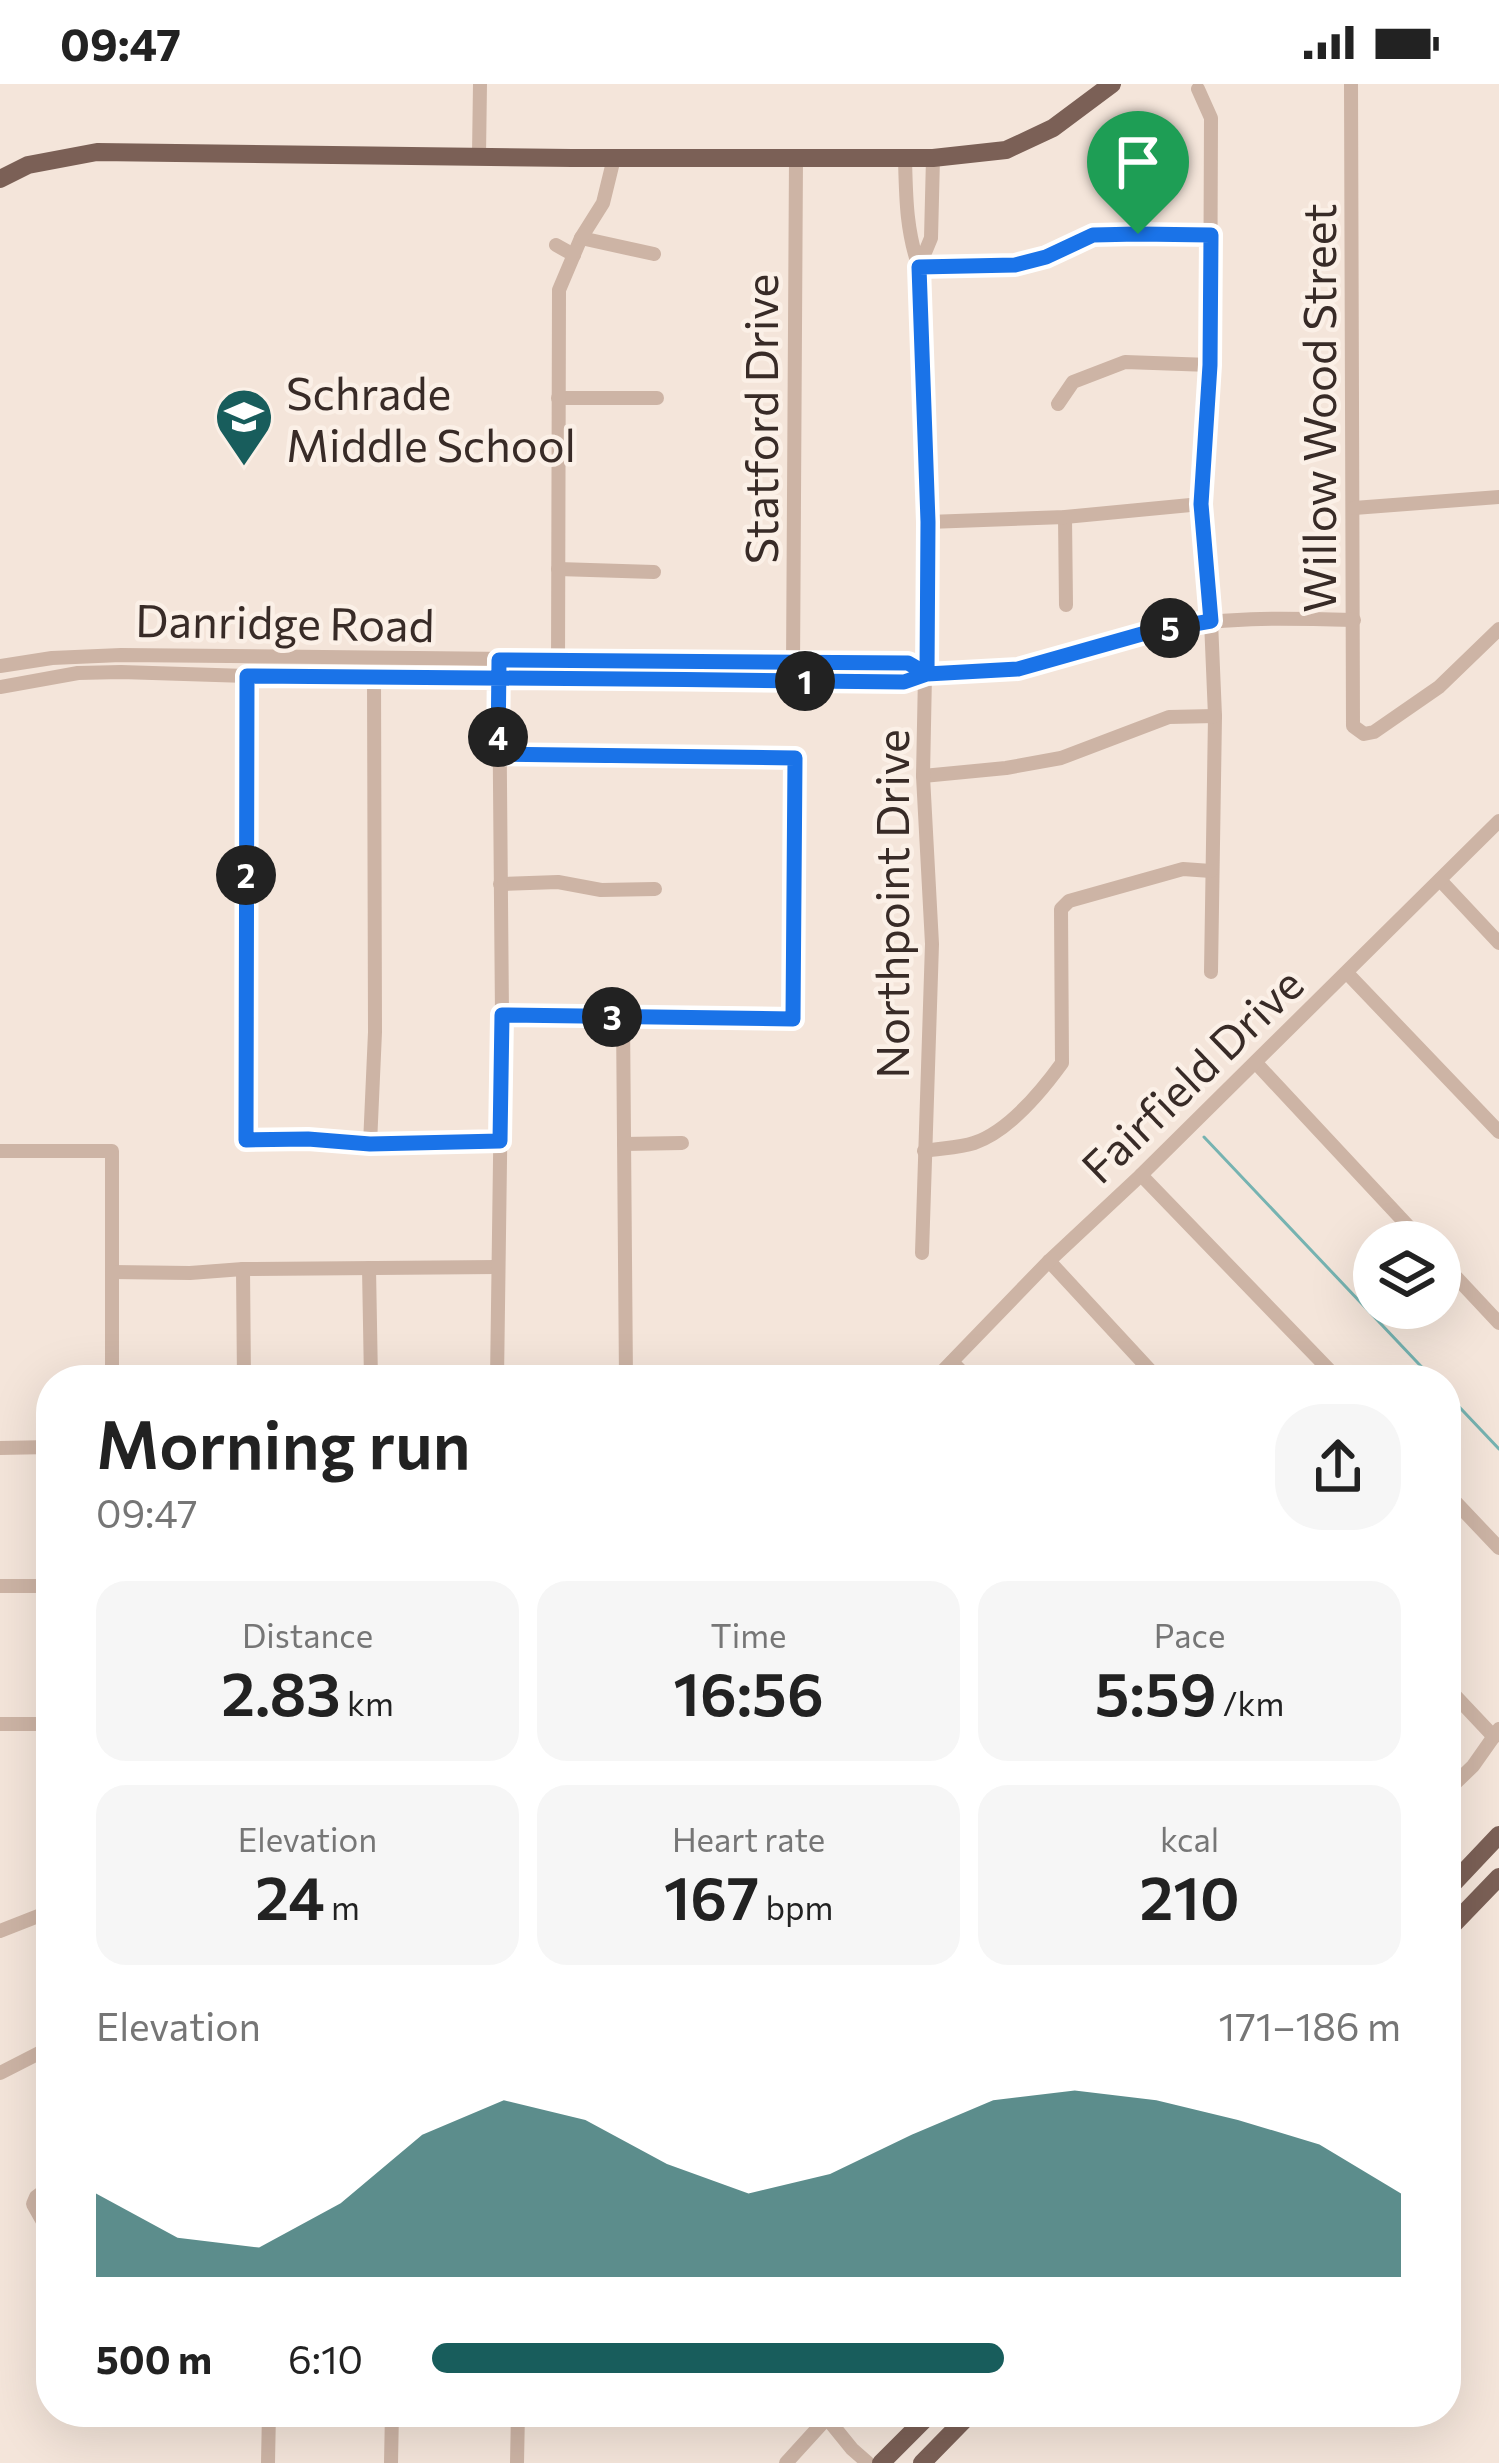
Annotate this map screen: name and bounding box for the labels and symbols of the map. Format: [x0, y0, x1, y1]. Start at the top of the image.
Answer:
pin [1087, 111, 1189, 234]
street label: Willow Wood Street [1290, 203, 1345, 613]
street label: Statford Drive [732, 274, 787, 564]
place label: Schrade Middle School [286, 364, 576, 471]
school or university icon: Schrade Middle School [213, 386, 275, 468]
street label: Danridge Road [135, 591, 435, 651]
pin: 5 [1140, 598, 1200, 658]
pin: 1 [775, 651, 835, 711]
pin: 4 [468, 707, 528, 767]
street label: Northpoint Drive [863, 729, 918, 1079]
pin: 2 [216, 845, 276, 905]
street label: Fairfield Drive [1069, 955, 1313, 1193]
pin: 3 [582, 987, 642, 1047]

